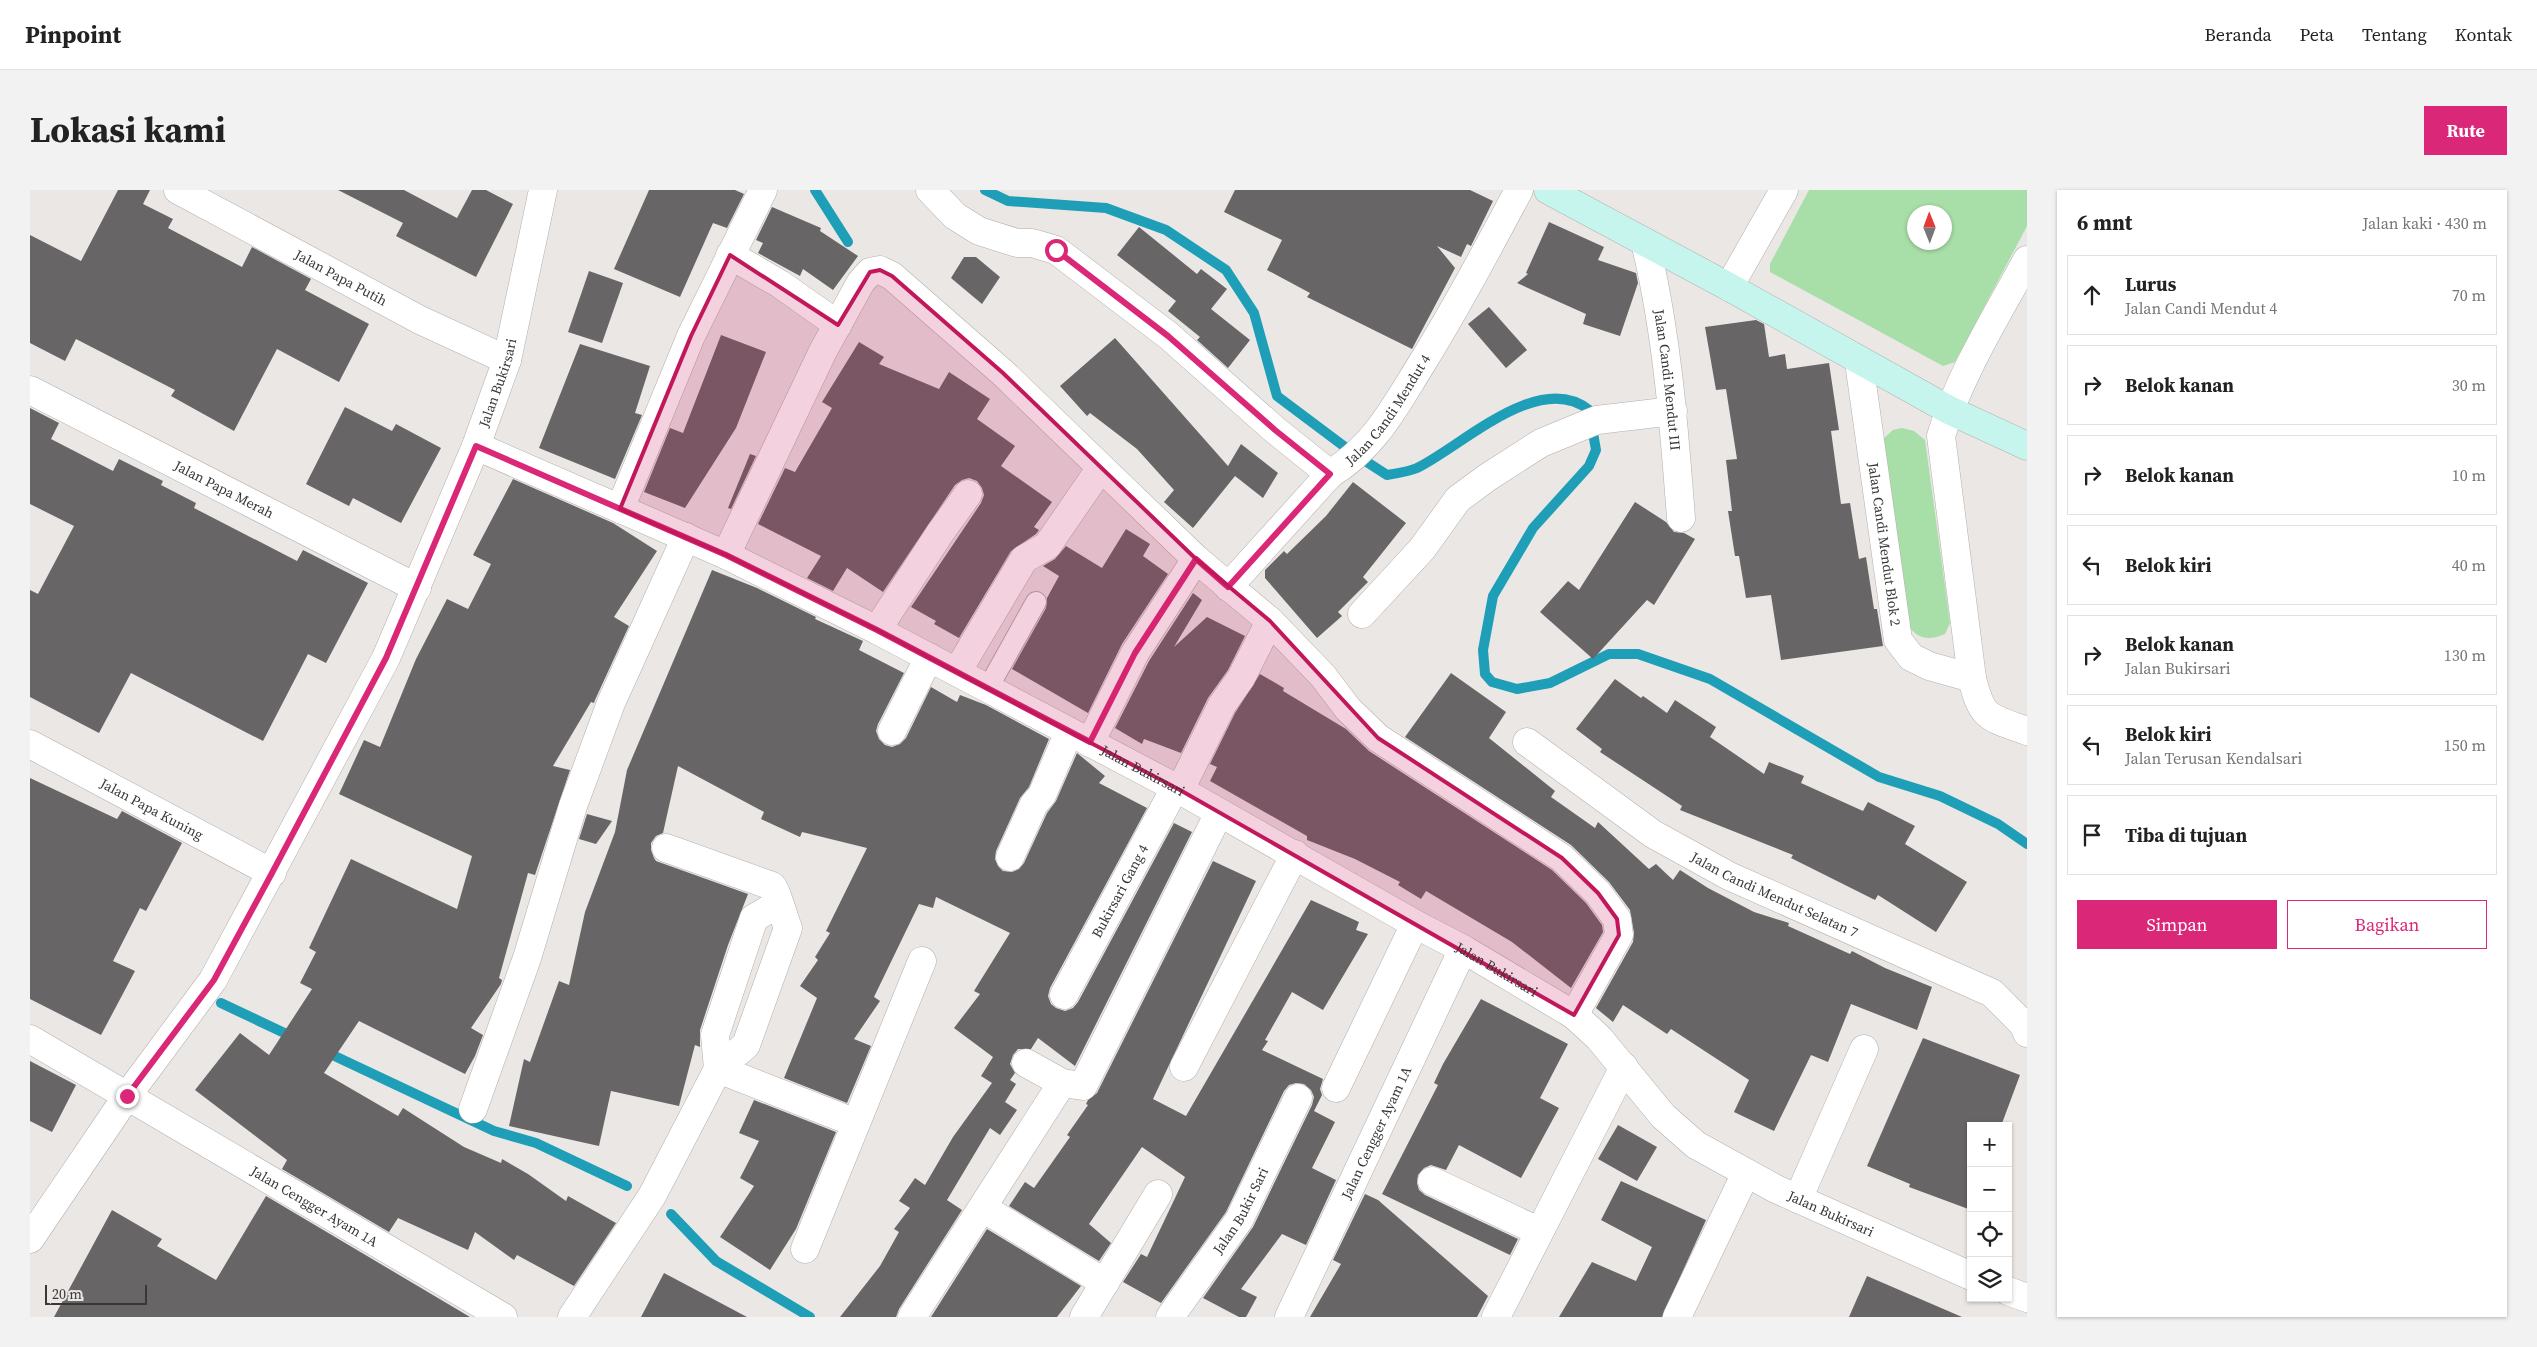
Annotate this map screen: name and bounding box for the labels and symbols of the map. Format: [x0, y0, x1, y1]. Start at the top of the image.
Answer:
north arrow [1907, 205, 1952, 250]
route start [1045, 239, 1068, 262]
street label: Jalan Papa Putih [290, 244, 391, 311]
street label: Jalan Candi Mendut III [1649, 307, 1686, 451]
street label: Jalan Bukirsari [473, 337, 521, 431]
street label: Jalan Candi Mendut 4 [1340, 350, 1435, 470]
street label: Jalan Papa Merah [170, 455, 277, 523]
street label: Jalan Candi Mendut Blok 2 [1863, 460, 1906, 627]
street label: Jalan Bukirsari [1096, 739, 1189, 801]
street label: Jalan Papa Kuning [96, 773, 207, 845]
street label: Bukirsari Gang 4 [1086, 841, 1153, 941]
street label: Jalan Candi Mendut Selatan 7 [1687, 846, 1861, 942]
street label: Jalan Bukirsari [1451, 936, 1542, 1001]
street label: Jalan Cengger Ayam 1A [1336, 1062, 1416, 1203]
route end [116, 1085, 139, 1108]
street label: Jalan Cengger Ayam 1A [246, 1160, 383, 1252]
street label: Jalan Bukir Sari [1207, 1164, 1273, 1259]
street label: Jalan Bukirsari [1784, 1185, 1877, 1241]
scale bar [45, 1282, 148, 1305]

